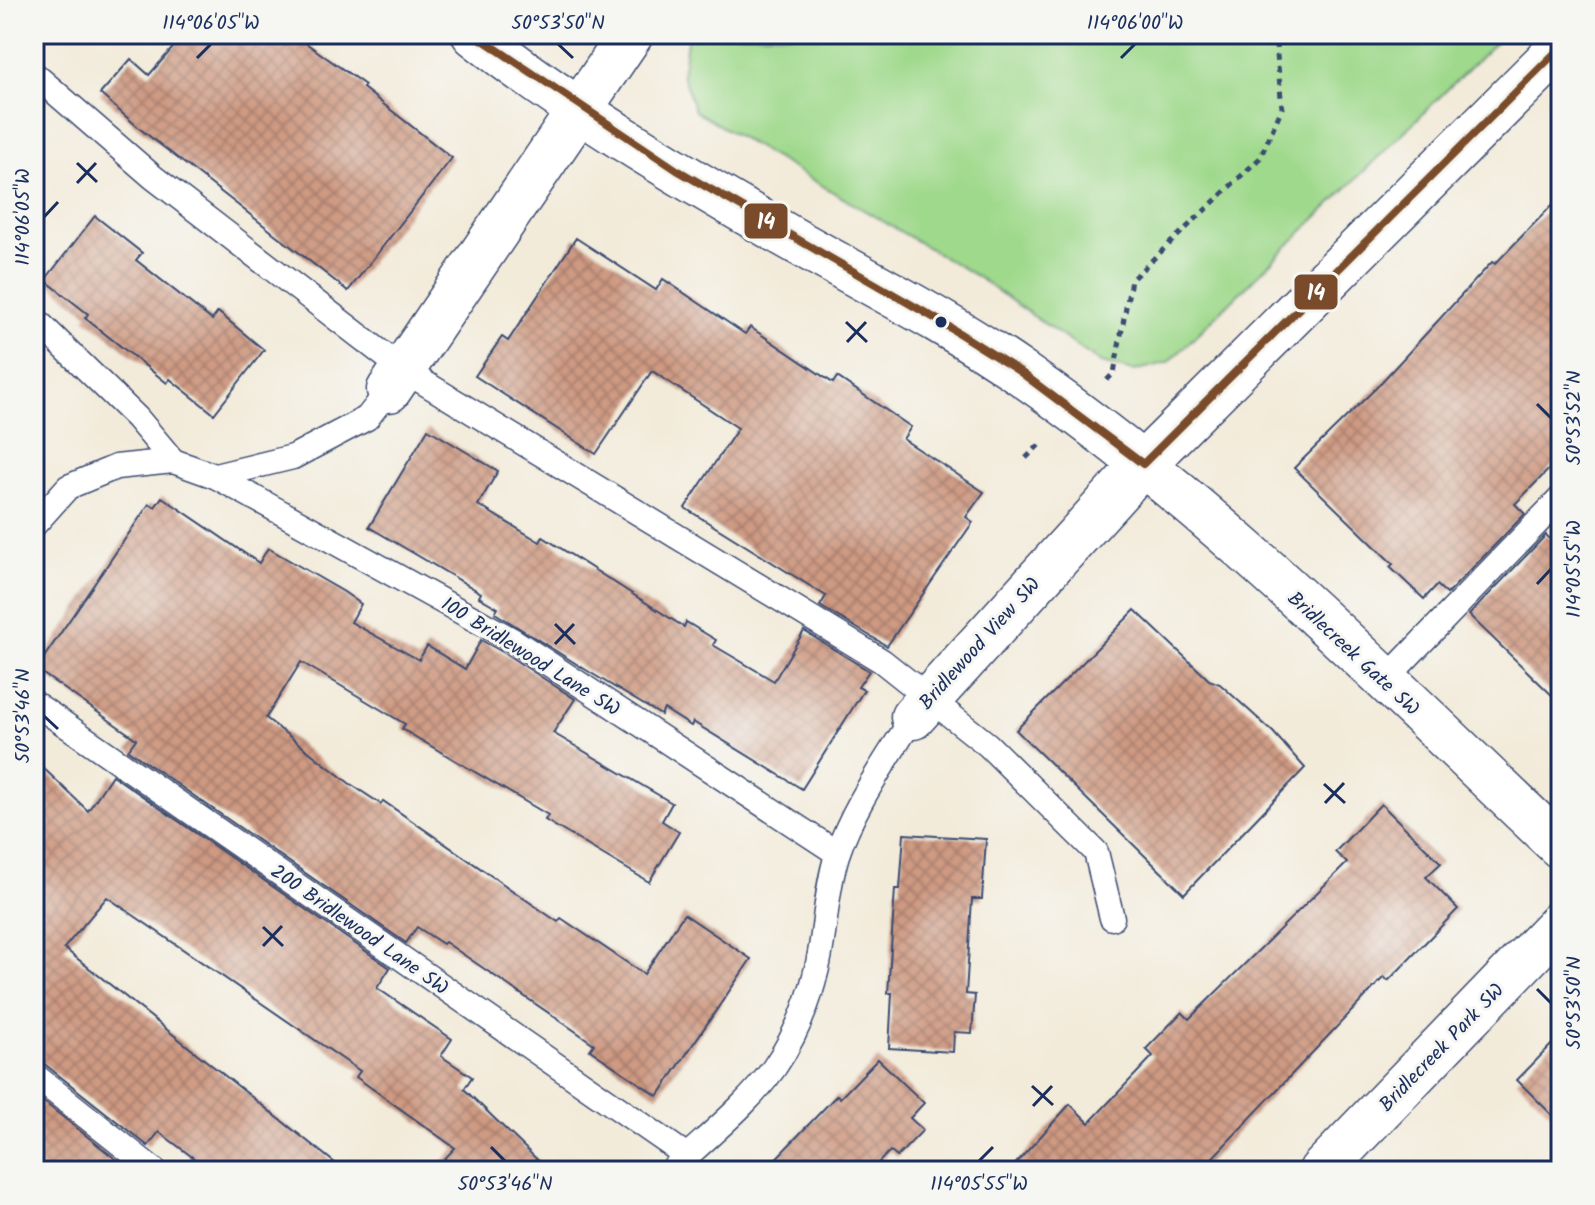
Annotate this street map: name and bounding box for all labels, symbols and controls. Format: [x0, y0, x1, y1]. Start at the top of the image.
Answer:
text: 114°06'05"W [162, 8, 260, 40]
text: 50°53'50"N [511, 8, 605, 40]
text: 114°06'00"W [1087, 8, 1183, 40]
text: 114°06'05"W [8, 168, 40, 266]
line badge: 14 [743, 202, 789, 240]
text: 14 [757, 206, 775, 241]
line badge: 14 [1293, 273, 1339, 311]
text: 14 [1307, 277, 1325, 312]
unlabelled marker [933, 314, 949, 330]
text: 50°53'52"N [1559, 370, 1591, 466]
text: 114°05'55"W [1559, 520, 1591, 618]
street label: Bridlewood View SW [912, 571, 1049, 718]
street label: Bridlecreek Gate SW [1279, 584, 1426, 725]
street label: 100 Bridlewood Lane SW [434, 590, 626, 726]
text: 50°53'46"N [8, 669, 40, 763]
street label: 200 Bridlewood Lane SW [263, 857, 455, 1004]
text: 50°53'50"N [1559, 956, 1591, 1050]
street label: Bridlecreek Park SW [1372, 976, 1513, 1120]
text: 50°53'46"N [458, 1169, 552, 1201]
text: 114°05'55"W [930, 1169, 1028, 1201]

